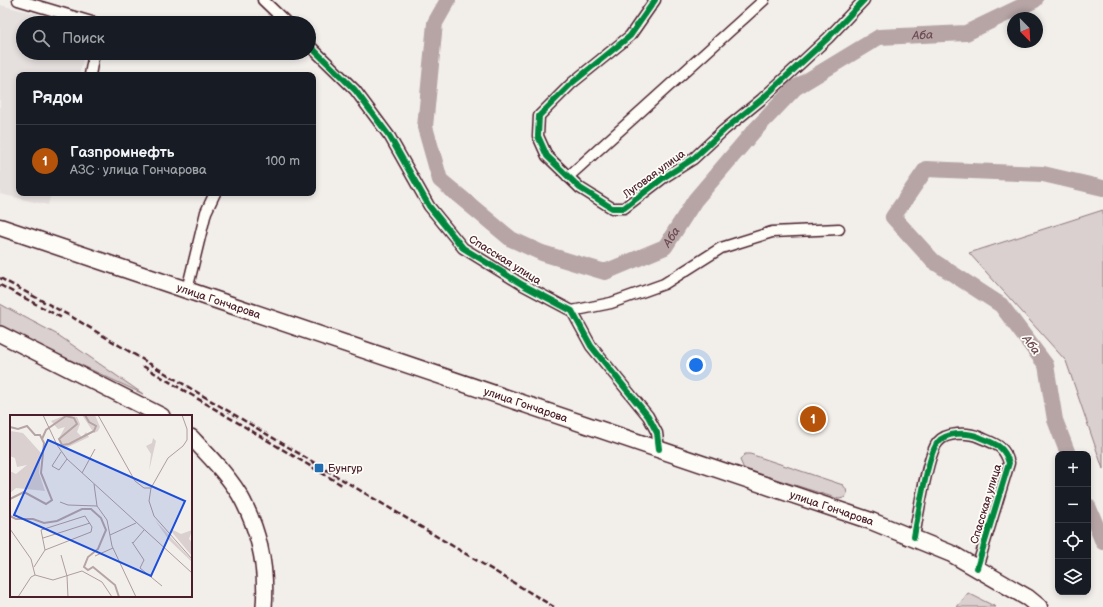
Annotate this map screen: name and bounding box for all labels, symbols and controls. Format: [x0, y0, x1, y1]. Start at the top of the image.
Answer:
north arrow [1007, 12, 1043, 48]
search box [16, 16, 316, 60]
icon: search [30, 27, 52, 49]
water label: Аба [911, 27, 933, 43]
text: Поиск [62, 29, 105, 48]
text: Рядом [32, 88, 83, 108]
text: Газпромнефть [70, 143, 175, 162]
street label: Луговая улица [620, 147, 688, 201]
text: 1 [42, 153, 48, 169]
text: 100 m [265, 153, 300, 169]
text: АЗС · улица Гончарова [70, 162, 207, 178]
water label: Аба [659, 224, 683, 251]
street label: Спасская улица [466, 233, 544, 288]
street label: улица Гончарова [175, 281, 263, 321]
water label: Аба [1018, 331, 1043, 358]
your location [686, 355, 706, 375]
street label: улица Гончарова [482, 384, 570, 425]
pin: 1 [800, 404, 826, 434]
inset map [10, 415, 192, 597]
map controls [1055, 451, 1091, 595]
button: + [1055, 451, 1091, 487]
marker: Бунгур [313, 462, 325, 474]
place label: Бунгур [328, 462, 363, 475]
street label: Спасская улица [968, 462, 1004, 545]
button: − [1055, 487, 1091, 523]
street label: улица Гончарова [788, 488, 876, 528]
button: locate [1055, 523, 1091, 559]
button: layers [1055, 559, 1091, 595]

